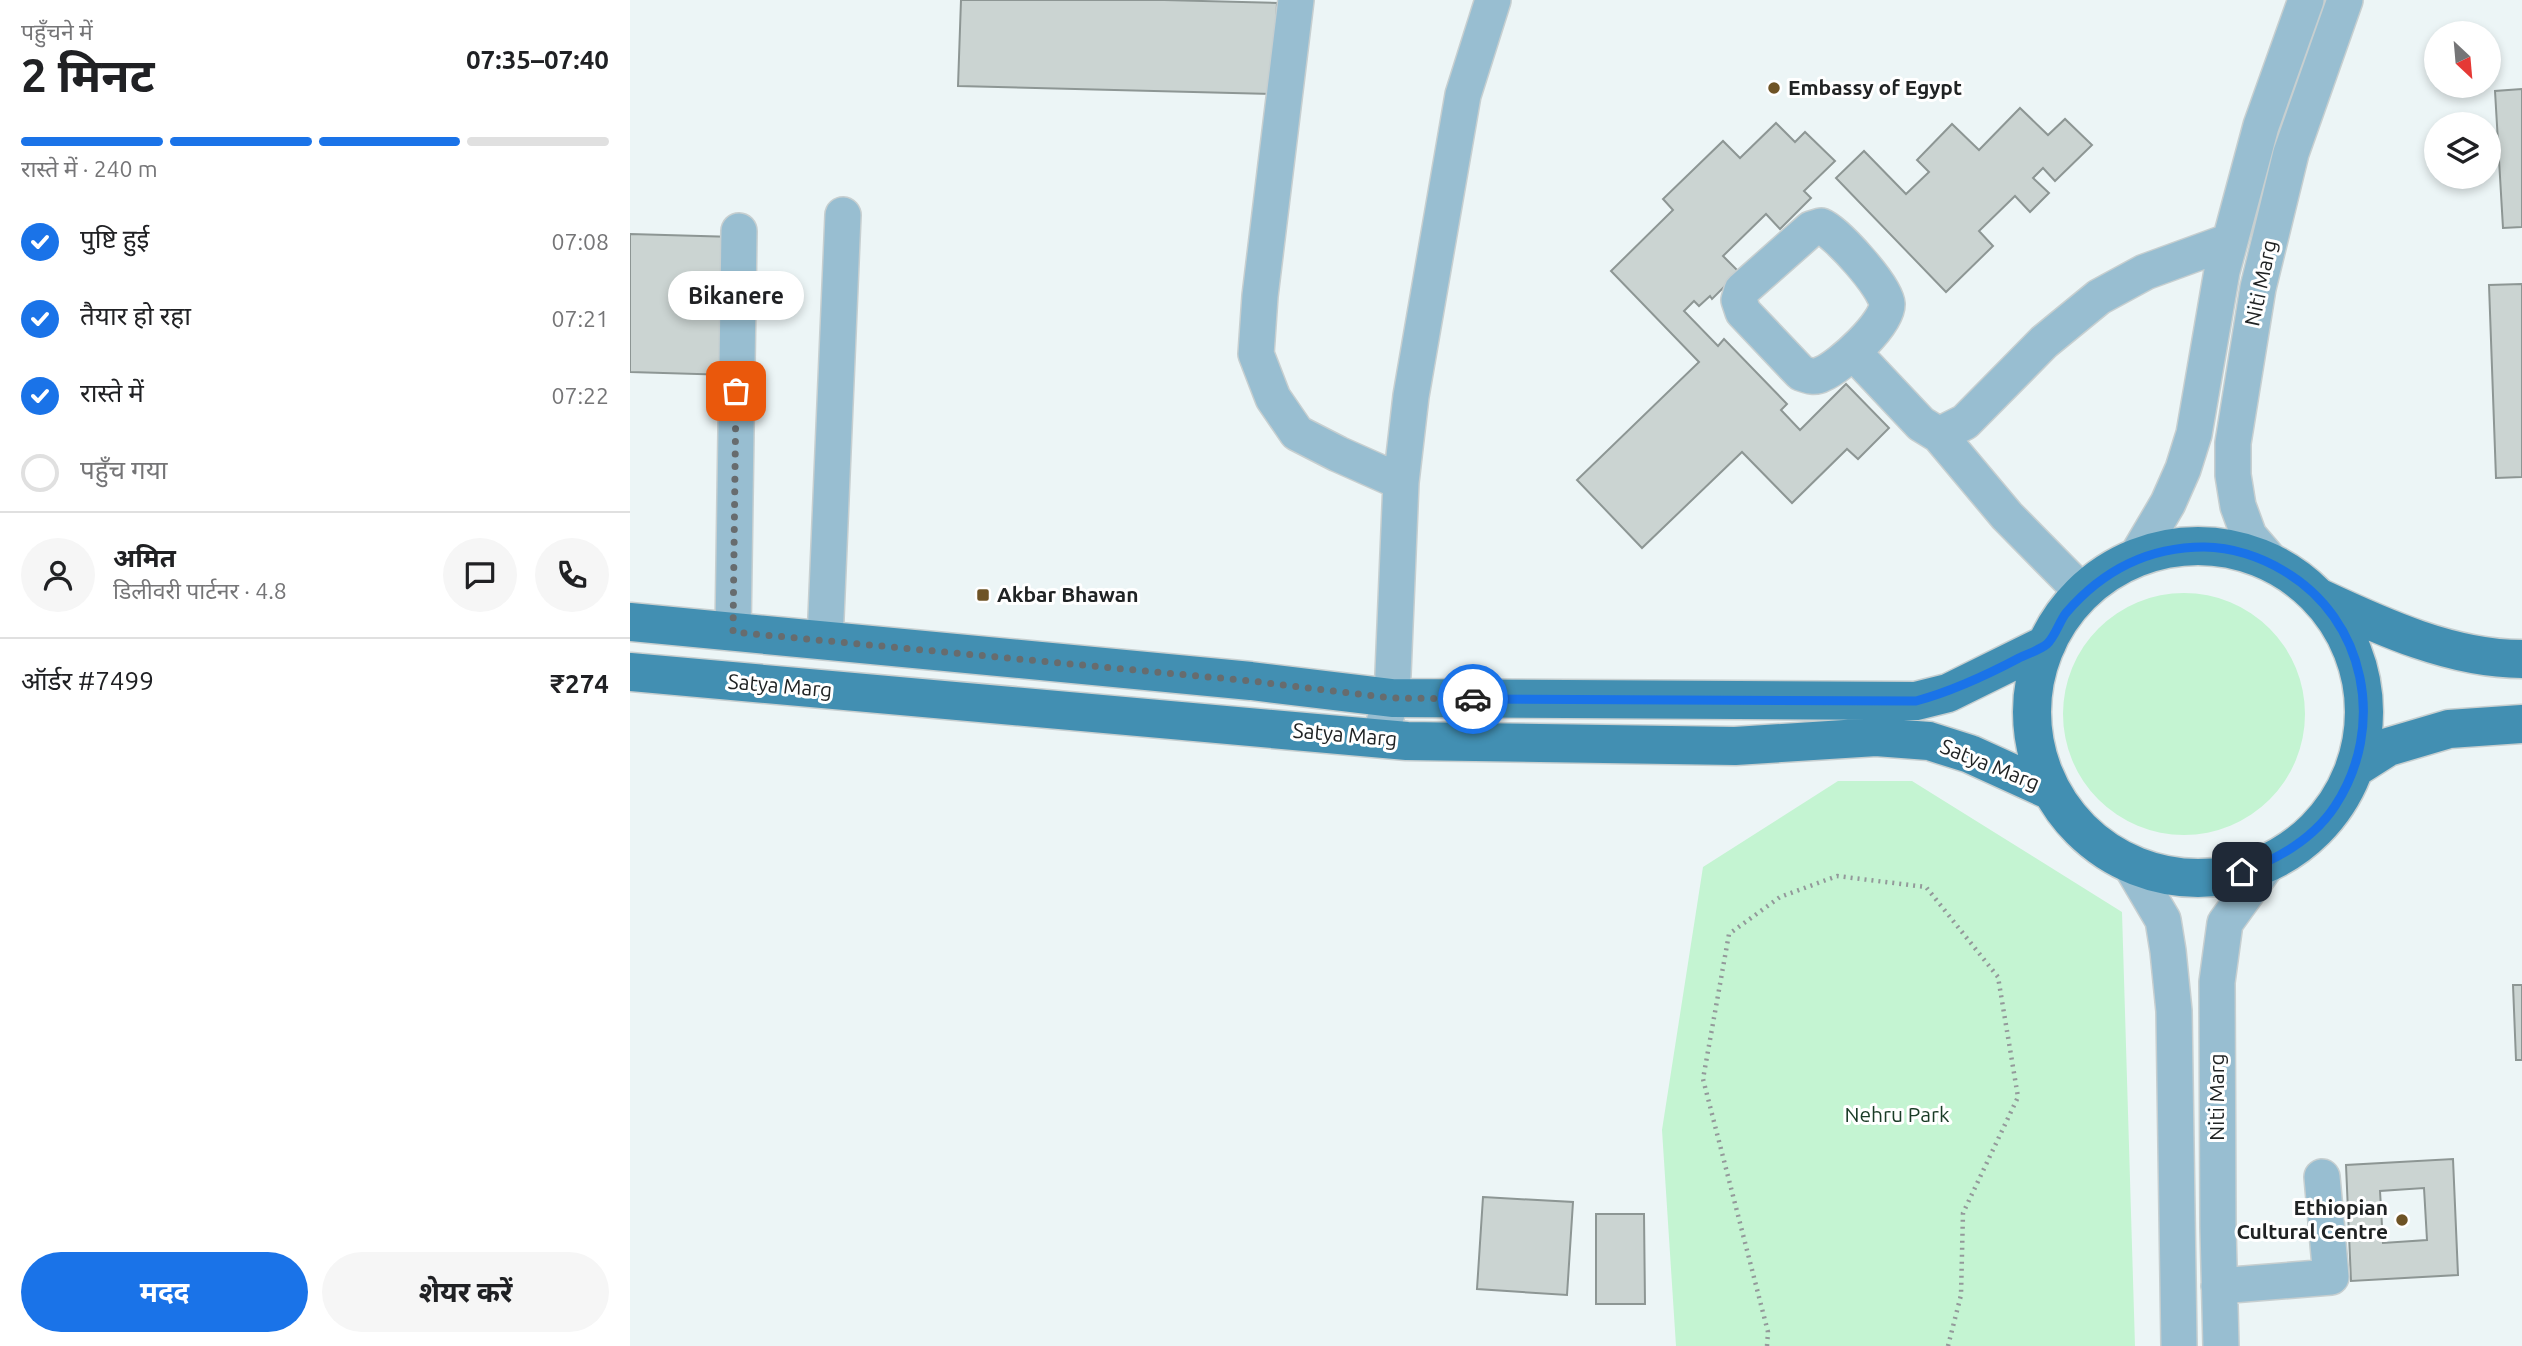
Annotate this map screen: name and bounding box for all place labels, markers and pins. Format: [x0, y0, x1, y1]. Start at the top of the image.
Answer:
place label: Embassy of Egypt [1788, 75, 1962, 99]
marker: Embassy of Egypt [1766, 80, 1782, 96]
callout: Bikanere [668, 272, 804, 321]
pin [706, 361, 766, 421]
place label: Akbar Bhawan [997, 582, 1139, 606]
marker: Akbar Bhawan [975, 587, 991, 603]
pin [2212, 842, 2272, 902]
place label: Ethiopian Cultural Centre [2236, 1195, 2388, 1243]
marker: Ethiopian Cultural Centre [2394, 1212, 2410, 1228]

